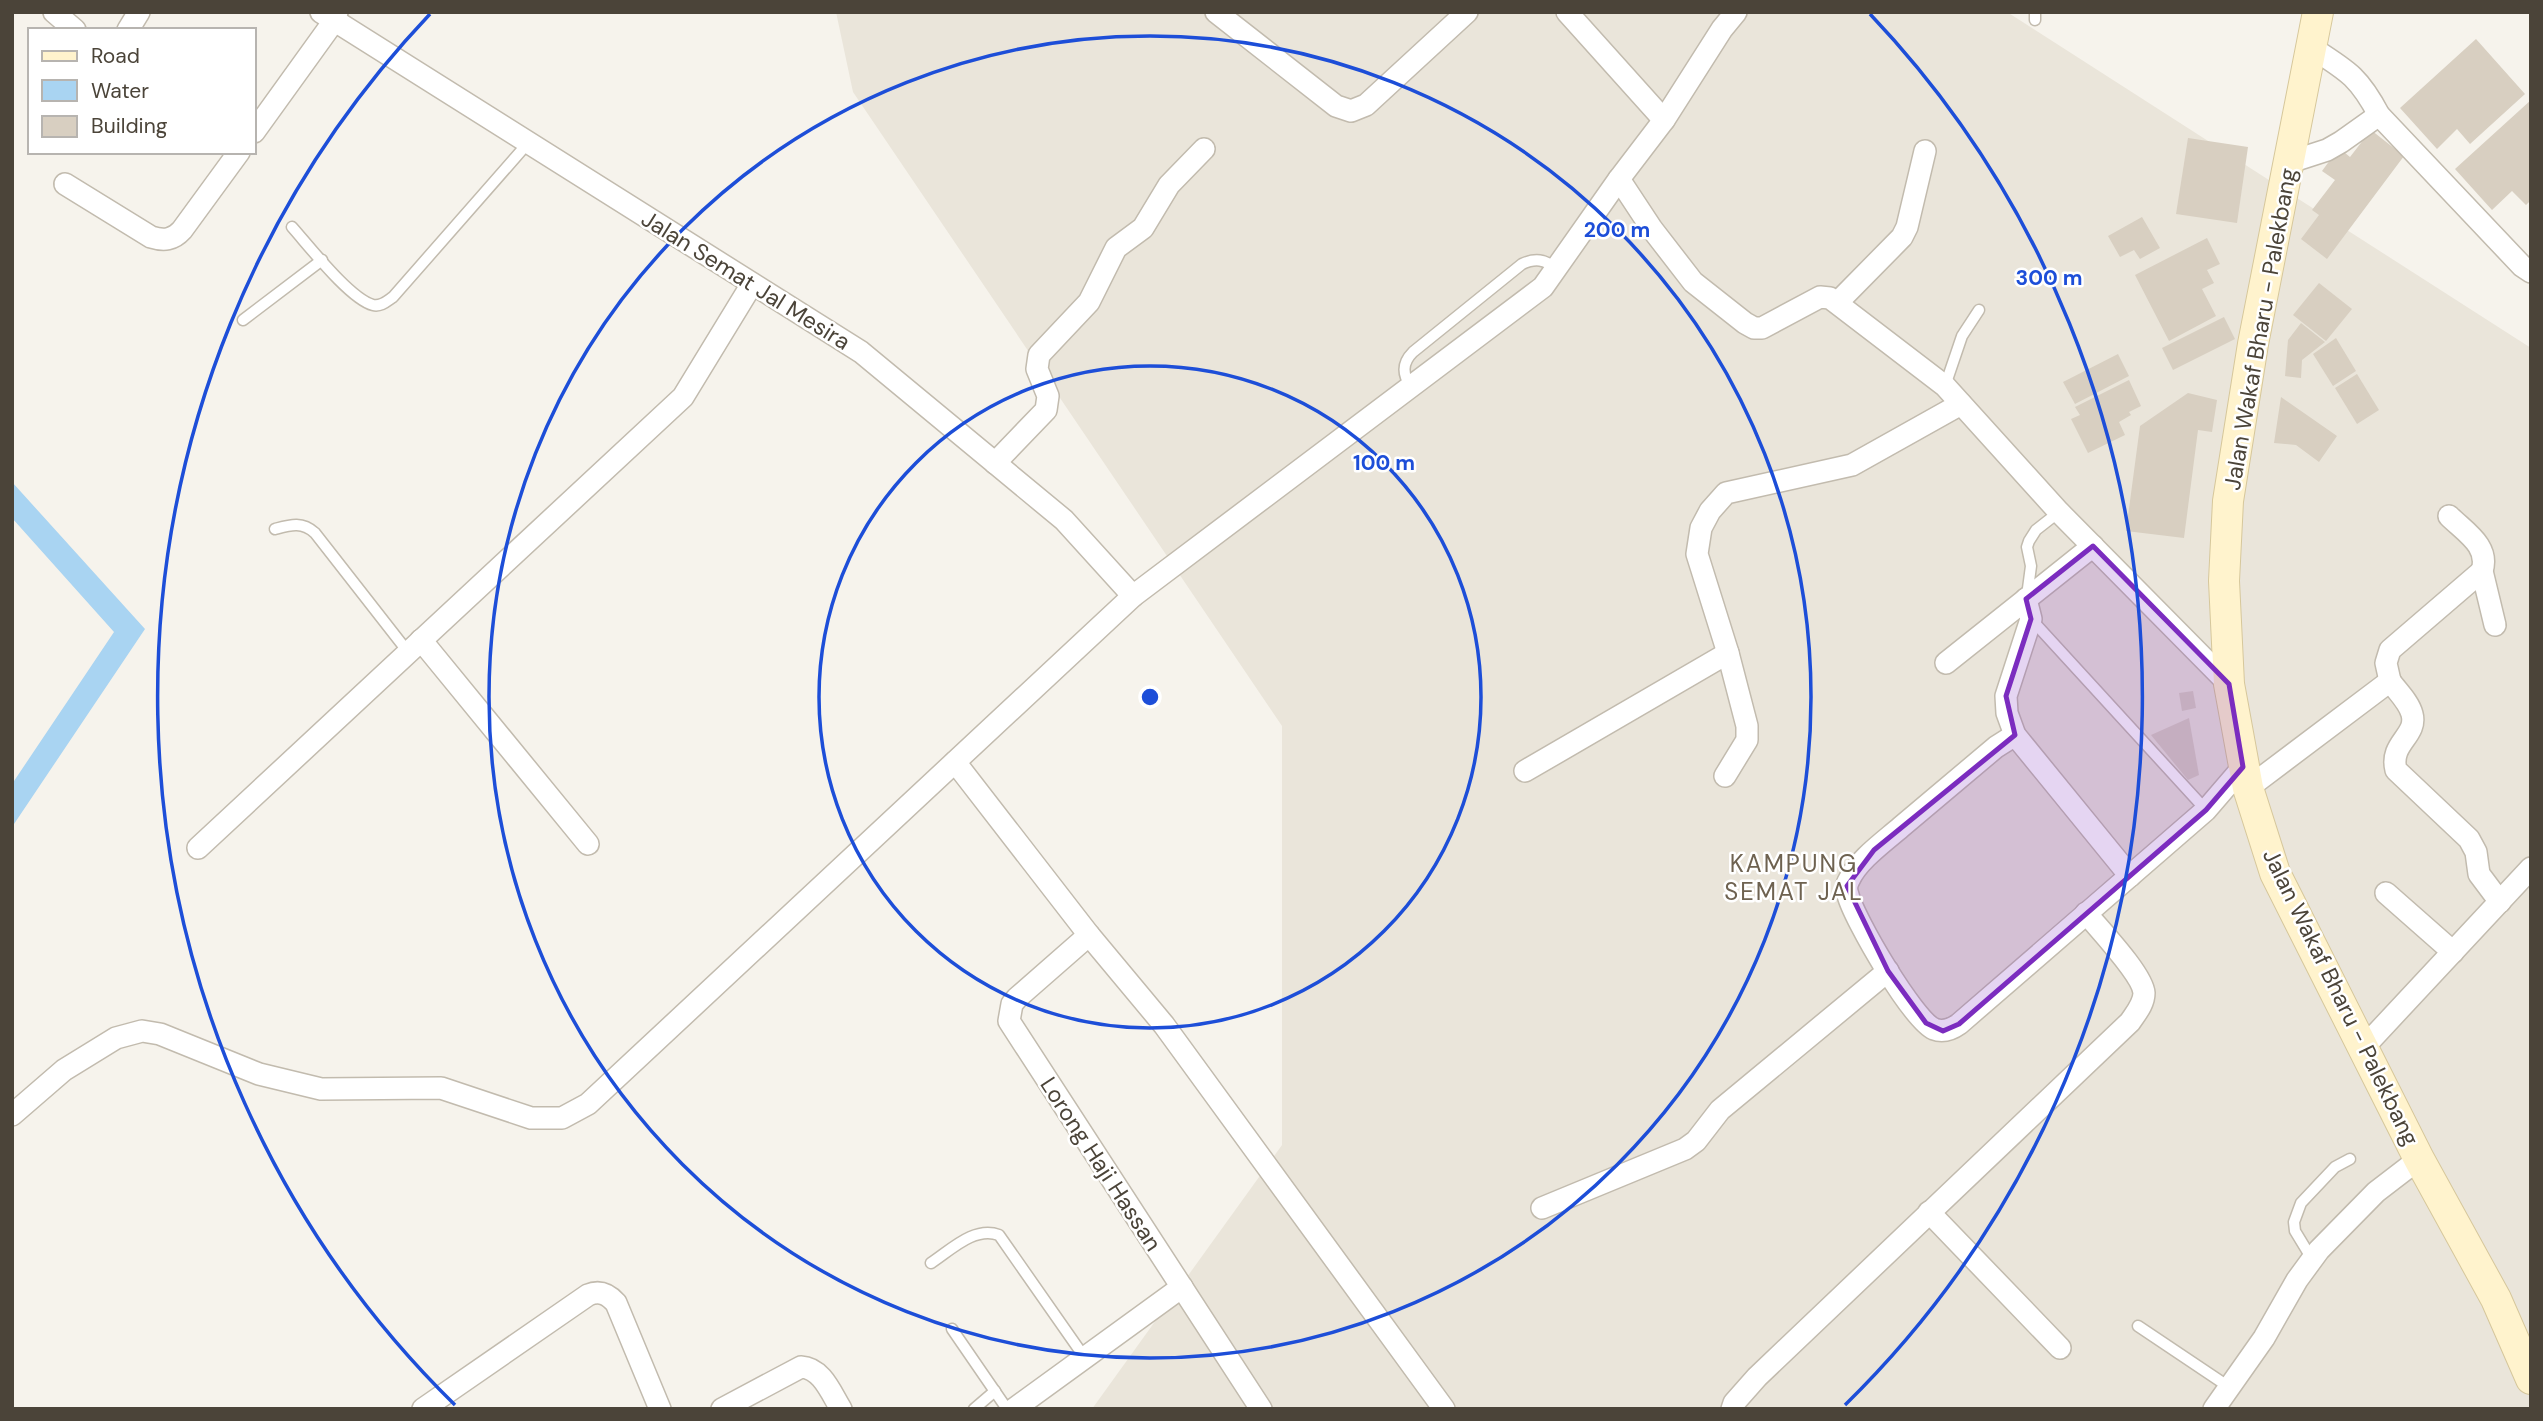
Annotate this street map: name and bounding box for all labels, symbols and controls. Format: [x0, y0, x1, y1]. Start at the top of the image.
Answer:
legend [28, 28, 256, 154]
text: Road [91, 42, 140, 70]
text: Water [91, 77, 149, 105]
text: Building [91, 112, 168, 140]
street label: Jalan Wakaf Bharu - Palekbang [2217, 165, 2303, 492]
street label: Jalan Semat Jal Mesira [636, 203, 856, 357]
text: 200 m [1584, 216, 1650, 244]
text: 300 m [2016, 264, 2082, 292]
text: 100 m [1353, 449, 1415, 477]
centre of rings [1138, 685, 1162, 709]
street label: Jalan Wakaf Bharu - Palekbang [2256, 844, 2426, 1151]
district label: KAMPUNG SEMAT JAL [1724, 848, 1864, 907]
street label: Lorong Haji Hassan [1034, 1071, 1168, 1257]

